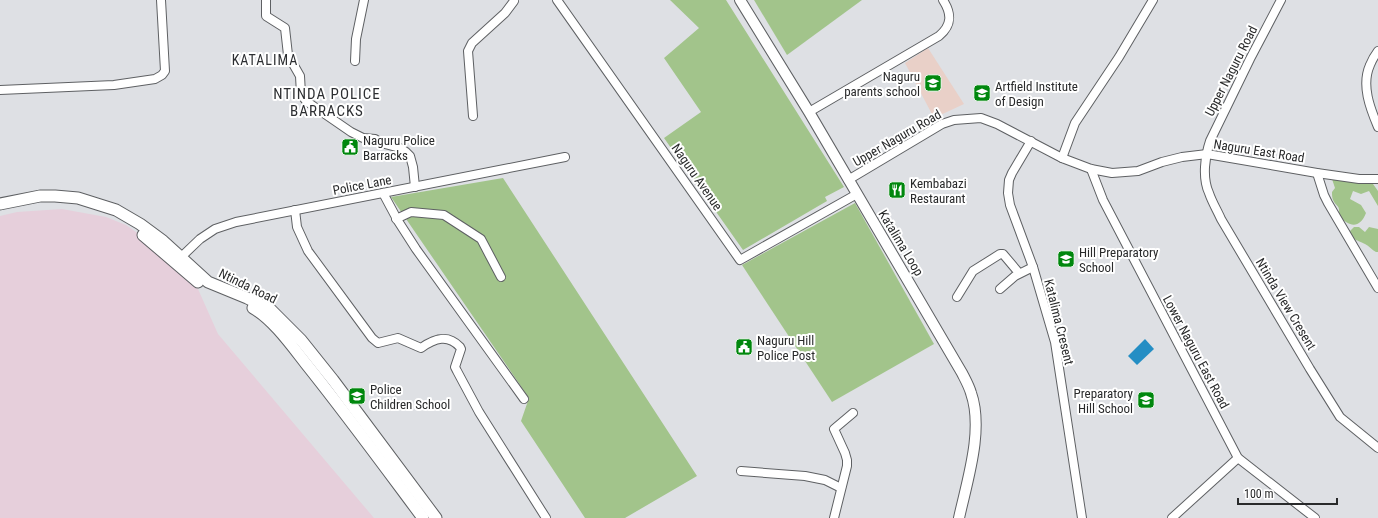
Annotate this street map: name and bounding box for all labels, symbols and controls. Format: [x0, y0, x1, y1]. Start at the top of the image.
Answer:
street label: Upper Naguru Road [1202, 23, 1260, 119]
district label: KATALIMA [232, 52, 298, 68]
place label: Naguru parents school [844, 69, 920, 99]
school or university icon: Naguru parents school [923, 73, 943, 93]
place label: Artfield Institute of Design [995, 79, 1078, 109]
school or university icon: Artfield Institute of Design [972, 83, 992, 103]
district label: NTINDA POLICE BARRACKS [273, 85, 381, 120]
street label: Upper Naguru Road [850, 107, 944, 169]
place label: Naguru Police Barracks [363, 133, 435, 163]
street label: Naguru East Road [1213, 136, 1305, 166]
public building icon: Naguru Police Barracks [340, 137, 360, 157]
street label: Naguru Avenue [669, 141, 725, 213]
street label: Police Lane [331, 172, 393, 198]
place label: Kembabazi Restaurant [910, 176, 967, 206]
restaurant icon: Kembabazi Restaurant [887, 180, 907, 200]
street label: Katalima Loop [876, 207, 926, 279]
place label: Hill Preparatory School [1079, 245, 1159, 275]
school or university icon: Hill Preparatory School [1056, 249, 1076, 269]
street label: Ntinda View Cresent [1253, 256, 1319, 353]
street label: Ntinda Road [216, 265, 280, 307]
street label: Katalima Cresent [1041, 278, 1077, 367]
street label: Lower Naguru East Road [1160, 293, 1232, 411]
place label: Naguru Hill Police Post [757, 333, 815, 363]
public building icon: Naguru Hill Police Post [734, 337, 754, 357]
place label: Police Children School [370, 382, 450, 412]
school or university icon: Police Children School [347, 386, 367, 406]
place label: Preparatory Hill School [1074, 386, 1134, 416]
school or university icon: Preparatory Hill School [1136, 390, 1156, 410]
scale bar [1238, 480, 1337, 506]
text: 100 m [1244, 487, 1274, 501]

